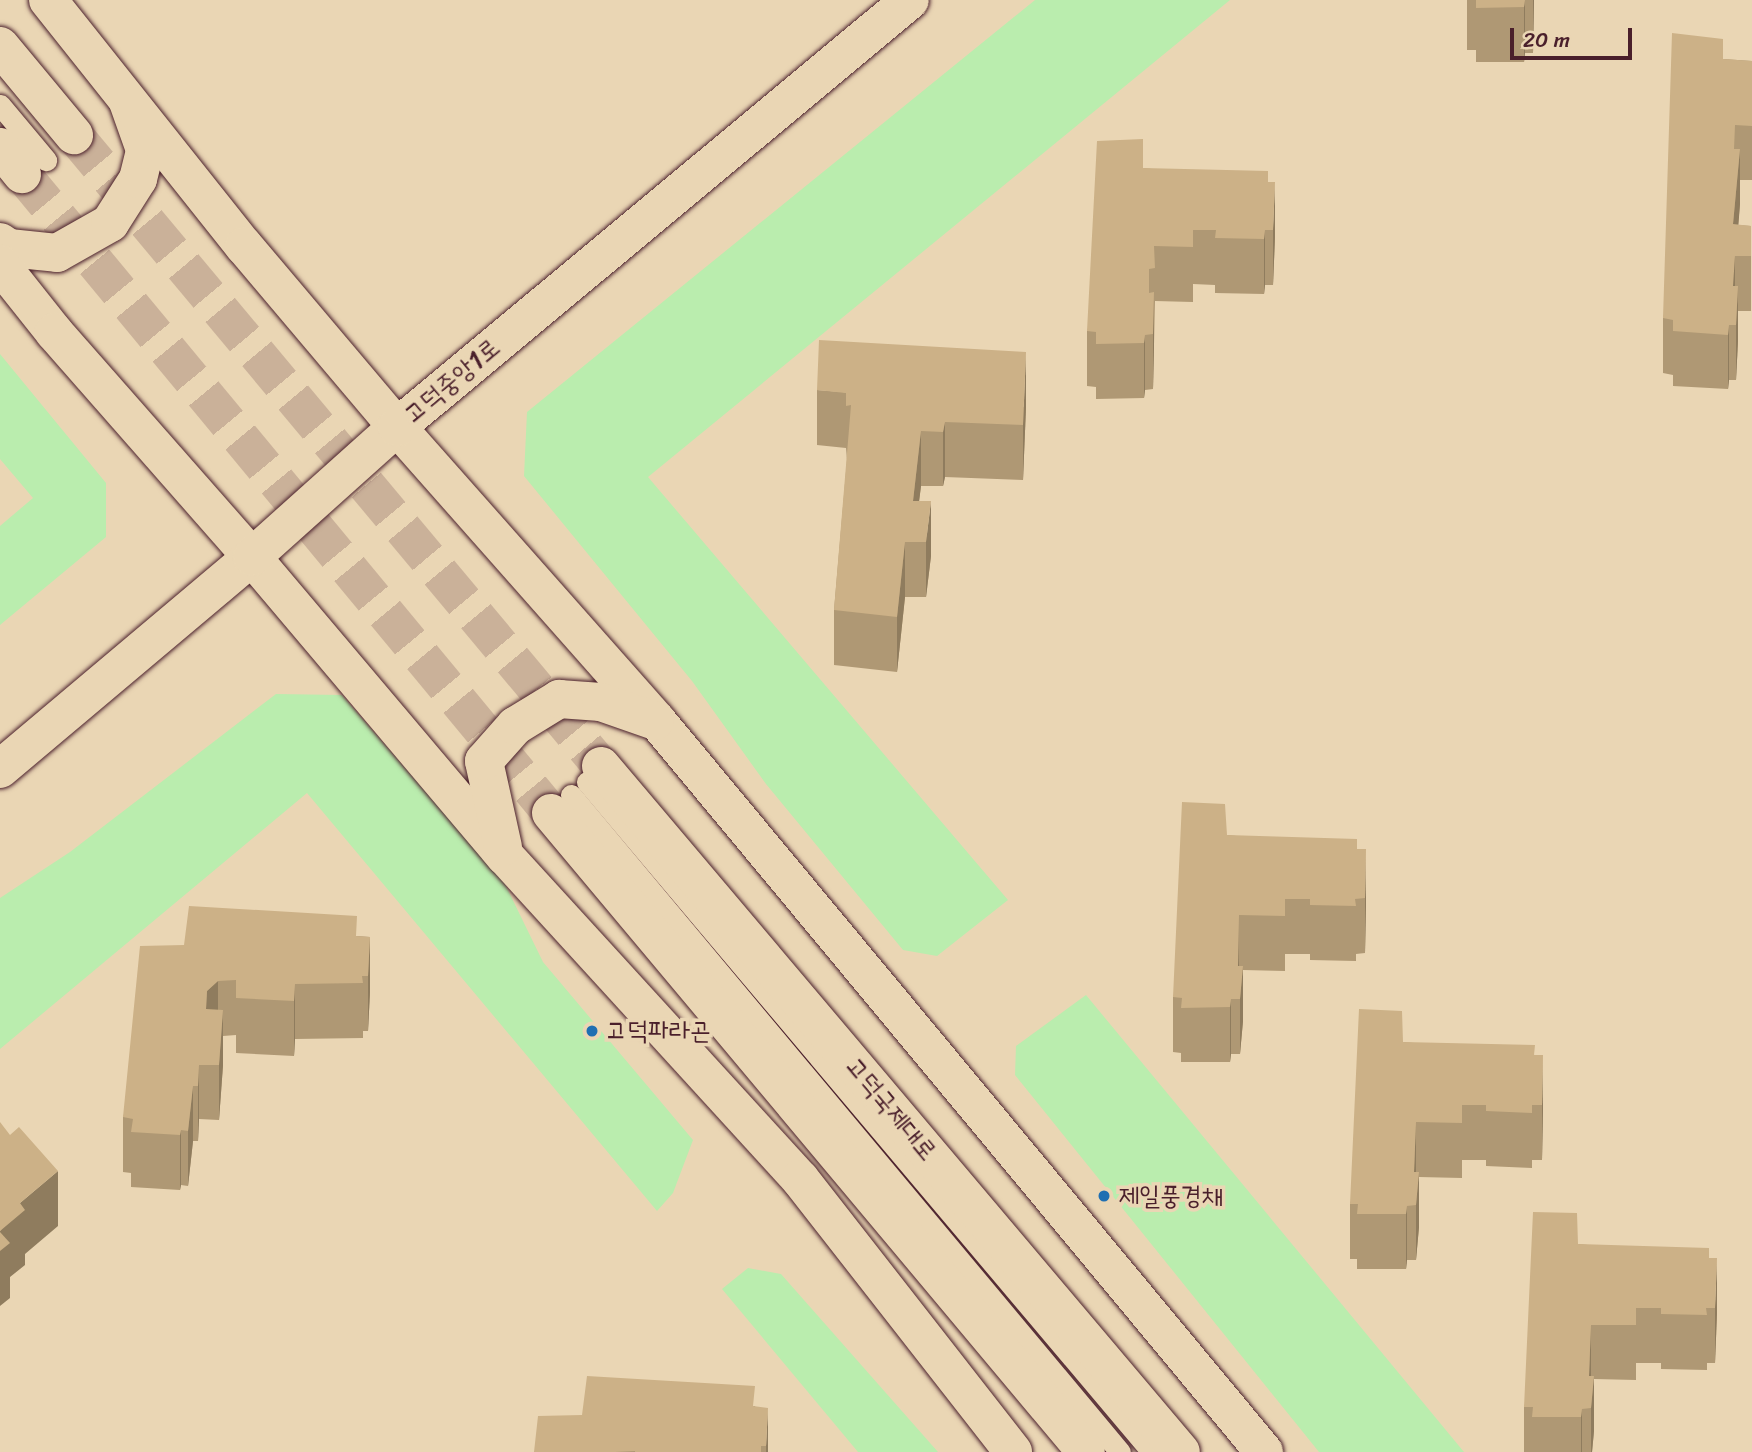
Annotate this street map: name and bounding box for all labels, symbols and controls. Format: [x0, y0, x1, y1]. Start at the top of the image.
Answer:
scale bar [1514, 14, 1636, 58]
text: 20 m [1523, 21, 1570, 59]
street label: 고덕중앙1로 [398, 332, 506, 430]
place label: 고덕파라곤 [606, 1015, 711, 1047]
marker: 고덕파라곤 [584, 1023, 600, 1039]
street label: 고덕국제대로 [839, 1051, 943, 1167]
place label: 제일풍경채 [1118, 1180, 1223, 1212]
marker: 제일풍경채 [1096, 1188, 1112, 1204]

